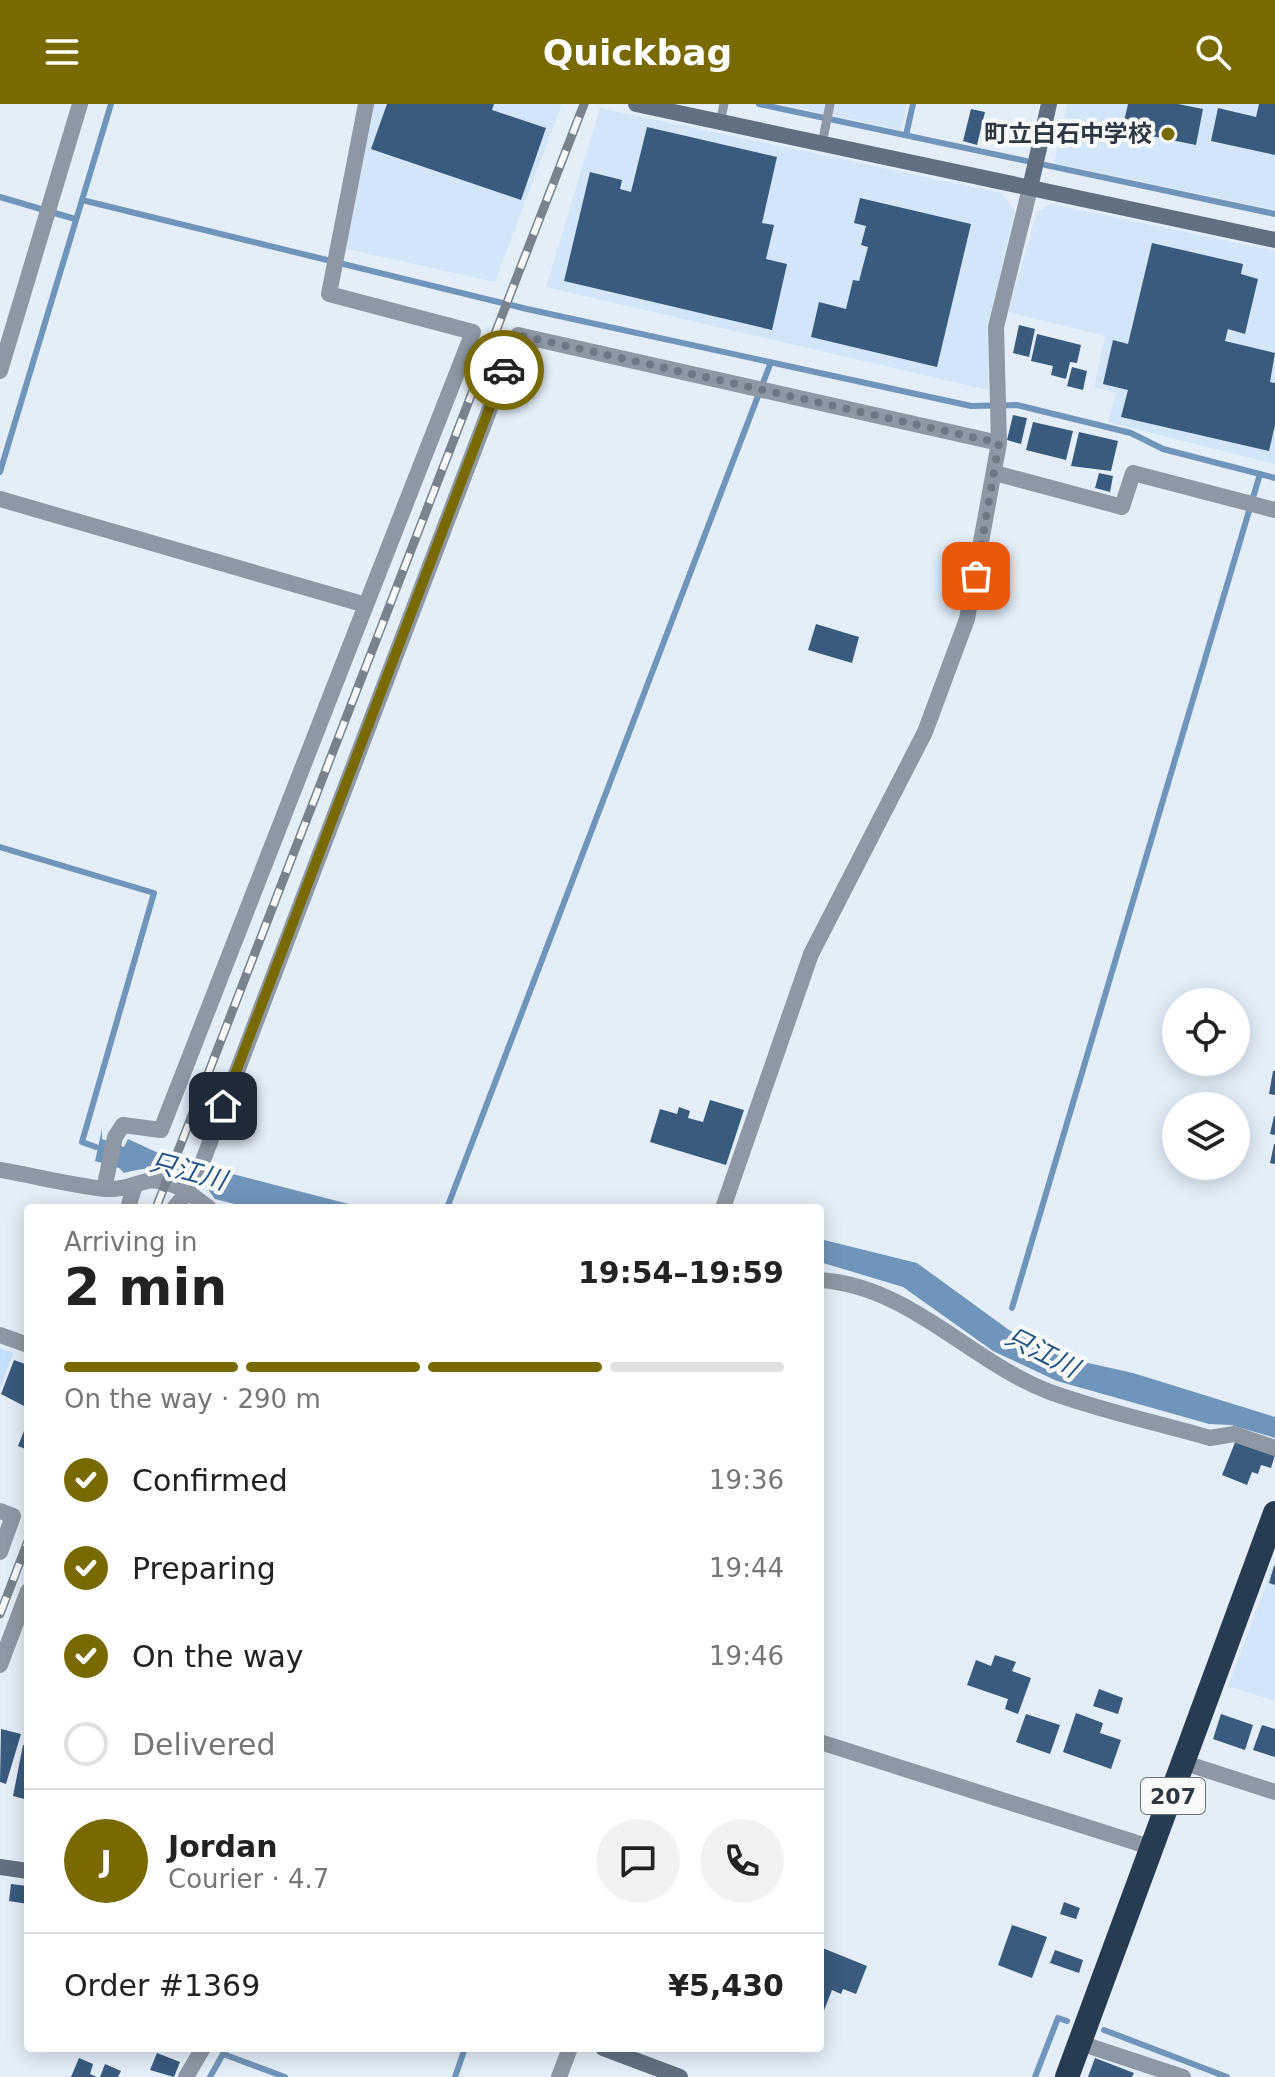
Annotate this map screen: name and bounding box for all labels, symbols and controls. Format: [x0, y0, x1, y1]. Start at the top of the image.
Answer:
icon: menu [40, 30, 84, 74]
icon: search [1191, 30, 1235, 74]
text: Quickbag [543, 32, 732, 73]
place label: 町立白石中学校 [984, 120, 1152, 148]
marker: 町立白石中学校 [1159, 125, 1177, 143]
courier [464, 330, 544, 410]
icon: car [482, 348, 526, 392]
pin [942, 542, 1010, 610]
icon: bag [954, 554, 998, 598]
map controls [1162, 988, 1250, 1180]
button: locate [1162, 988, 1250, 1076]
pin [189, 1072, 257, 1140]
icon: home [201, 1084, 245, 1128]
button: layers [1162, 1092, 1250, 1180]
water label: 只江川 [146, 1146, 232, 1196]
text: Arriving in [64, 1227, 198, 1257]
text: 19:54–19:59 [578, 1255, 784, 1290]
text: 2 min [64, 1257, 227, 1317]
water label: 只江川 [1000, 1321, 1086, 1384]
text: On the way · 290 m [64, 1384, 321, 1414]
icon: check [64, 1458, 108, 1502]
text: Confirmed [132, 1463, 288, 1498]
text: 19:36 [709, 1465, 784, 1495]
icon: check [64, 1546, 108, 1590]
text: Preparing [132, 1551, 276, 1586]
text: 19:44 [709, 1553, 784, 1583]
icon: check [64, 1634, 108, 1678]
text: On the way [132, 1639, 304, 1674]
text: 19:46 [709, 1641, 784, 1671]
text: Delivered [132, 1727, 276, 1762]
road number: 207 [1141, 1778, 1205, 1814]
button: chat [596, 1819, 680, 1903]
button: phone [700, 1819, 784, 1903]
text: Jordan [168, 1829, 278, 1864]
text: J [100, 1844, 112, 1879]
text: Courier · 4.7 [168, 1864, 329, 1894]
text: Order #1369 [64, 1968, 260, 2003]
text: ¥5,430 [668, 1968, 784, 2003]

